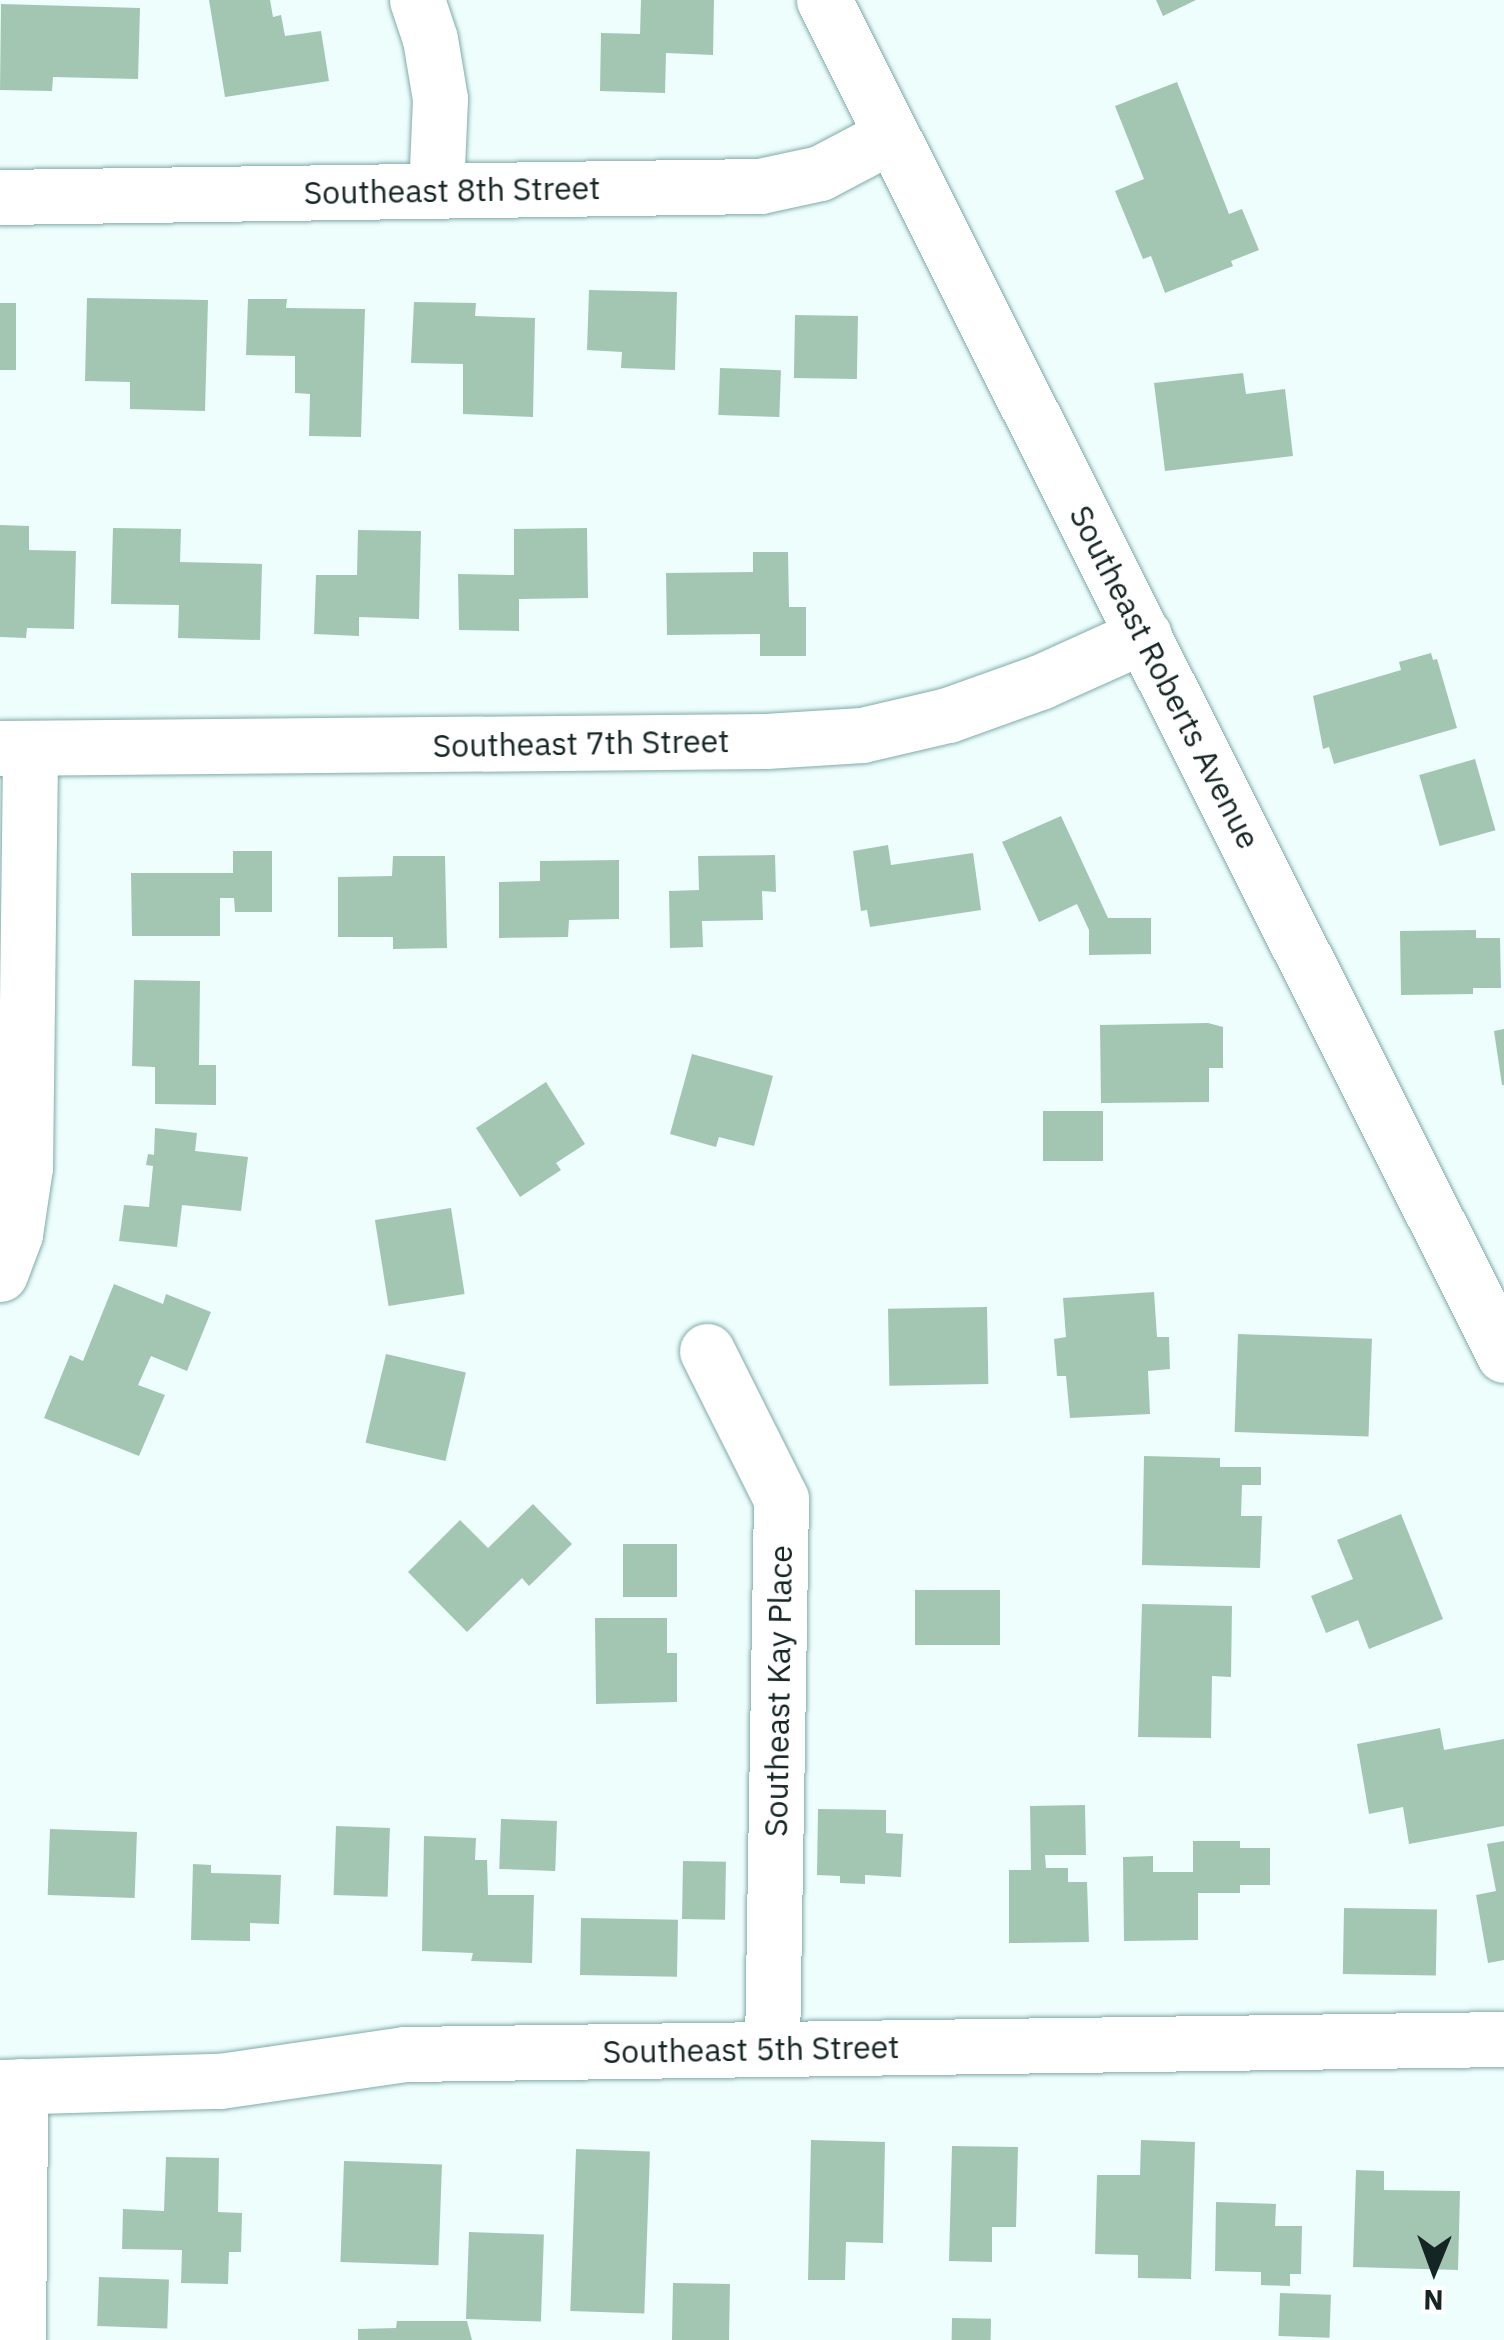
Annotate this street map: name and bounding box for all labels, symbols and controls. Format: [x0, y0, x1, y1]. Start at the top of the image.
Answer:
street label: Southeast 8th Street [303, 168, 601, 212]
street label: Southeast Roberts Avenue [1062, 499, 1268, 855]
street label: Southeast 7th Street [432, 721, 730, 765]
street label: Southeast Kay Place [756, 1545, 800, 1837]
street label: Southeast 5th Street [602, 2027, 900, 2071]
north arrow [1384, 2220, 1484, 2320]
text: N [1423, 2282, 1444, 2319]

